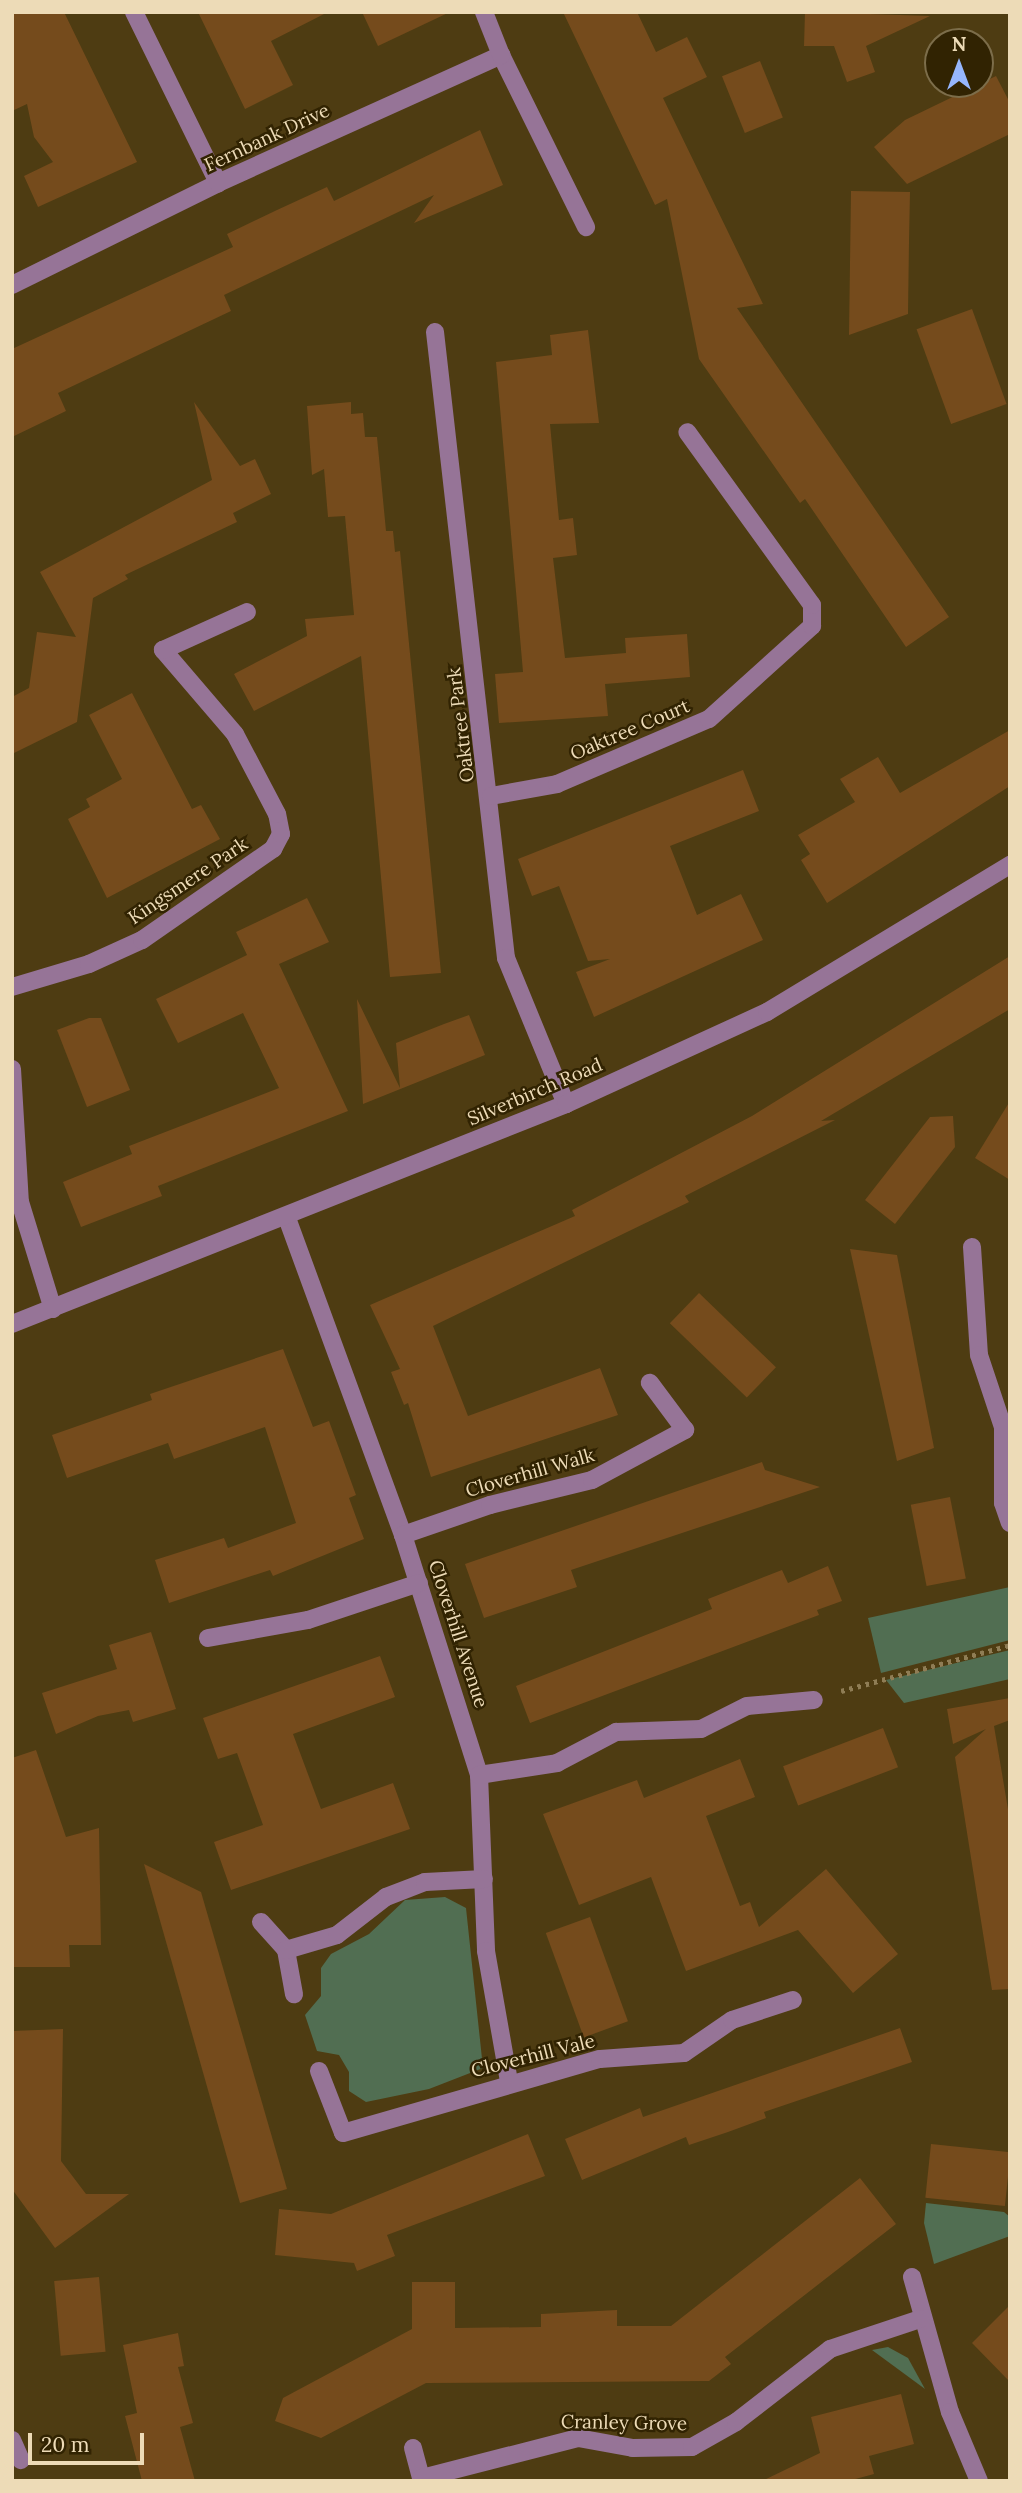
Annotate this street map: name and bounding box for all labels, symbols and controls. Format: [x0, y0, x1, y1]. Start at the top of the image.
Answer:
north arrow [924, 28, 994, 98]
text: N [952, 32, 966, 56]
street label: Fernbank Drive [201, 99, 333, 177]
street label: Oaktree Park [443, 666, 479, 784]
street label: Oaktree Court [567, 695, 693, 765]
street label: Kingsmere Park [124, 833, 252, 929]
street label: Silverbirch Road [464, 1053, 606, 1131]
street label: Cloverhill Walk [463, 1444, 597, 1502]
street label: Cloverhill Avenue [423, 1557, 493, 1711]
street label: Cloverhill Vale [469, 2030, 597, 2082]
street label: Cranley Grove [561, 2410, 687, 2436]
scale bar [32, 2420, 147, 2464]
text: 20 m [41, 2431, 90, 2458]

